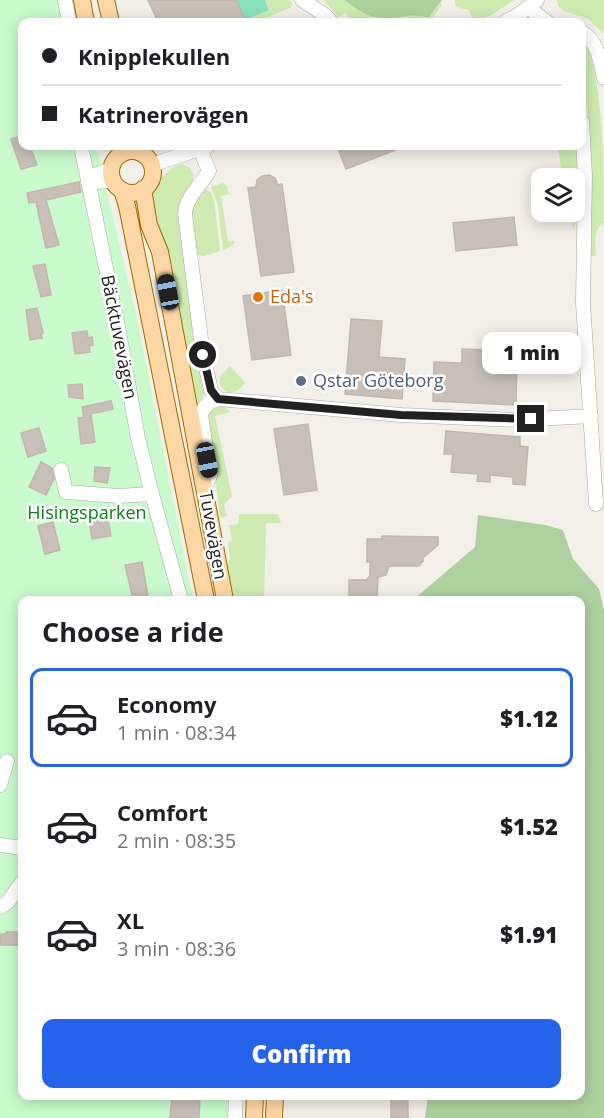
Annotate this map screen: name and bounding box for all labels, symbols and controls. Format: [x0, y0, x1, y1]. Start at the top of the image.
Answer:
text: Knipplekullen [78, 41, 230, 71]
text: Katrinerovägen [78, 99, 249, 129]
map controls [531, 168, 585, 222]
button: layers [531, 168, 585, 222]
street label: Bäcktuvevägen [96, 273, 144, 401]
car [156, 273, 180, 311]
place label: Eda's [270, 284, 314, 308]
marker: Eda's [251, 290, 265, 304]
callout: 1 min [482, 332, 580, 374]
text: 1 min [503, 339, 560, 366]
route start [189, 341, 216, 368]
place label: Qstar Göteborg [313, 368, 444, 392]
marker: Qstar Göteborg [294, 374, 308, 388]
route end [517, 405, 544, 432]
car [195, 441, 219, 479]
street label: Tuvevägen [194, 488, 234, 581]
park label: Hisingsparken [27, 500, 147, 524]
text: Choose a ride [42, 613, 224, 650]
text: Economy [117, 689, 216, 719]
icon: car [45, 691, 99, 745]
text: $1.12 [500, 703, 558, 733]
text: 1 min · 08:34 [117, 719, 236, 746]
text: Comfort [117, 797, 208, 827]
icon: car [45, 799, 99, 853]
text: $1.52 [500, 811, 558, 841]
text: 2 min · 08:35 [117, 827, 236, 854]
text: XL [117, 905, 144, 935]
icon: car [45, 907, 99, 961]
text: $1.91 [500, 919, 558, 949]
text: 3 min · 08:36 [117, 935, 236, 962]
button: Confirm [42, 1019, 561, 1088]

